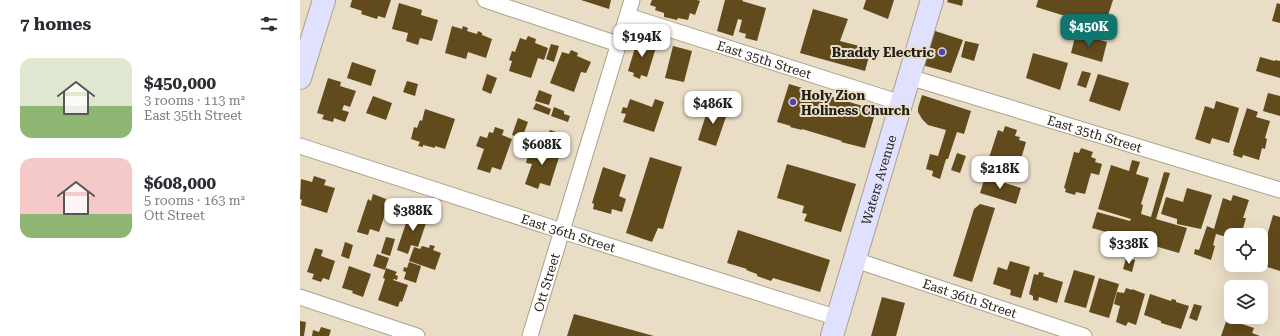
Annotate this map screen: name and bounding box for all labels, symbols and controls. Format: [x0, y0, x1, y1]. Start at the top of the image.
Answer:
icon: filters [258, 13, 280, 35]
text: 7 homes [20, 14, 91, 34]
pin: $450K [1061, 14, 1117, 48]
text: $450K [1069, 19, 1109, 34]
pin: $194K [614, 24, 670, 58]
text: $194K [622, 29, 662, 44]
street label: East 35th Street [715, 37, 813, 82]
place label: Braddy Electric [832, 45, 934, 60]
marker: Braddy Electric [937, 47, 947, 57]
text: $450,000 [144, 73, 216, 93]
icon: home [52, 74, 100, 122]
place label: Holy Zion Holiness Church [801, 88, 910, 118]
pin: $486K [685, 91, 741, 125]
text: 3 rooms · 113 m² [144, 93, 245, 108]
text: $486K [693, 96, 733, 111]
marker: Holy Zion Holiness Church [788, 97, 798, 107]
text: East 35th Street [144, 108, 242, 123]
street label: East 35th Street [1045, 112, 1144, 155]
pin: $608K [514, 132, 570, 166]
street label: Waters Avenue [858, 133, 899, 226]
text: $608K [522, 137, 562, 152]
pin: $218K [972, 156, 1028, 190]
text: $218K [980, 161, 1020, 176]
text: $608,000 [144, 173, 216, 193]
icon: home [52, 174, 100, 222]
text: 5 rooms · 163 m² [144, 193, 245, 208]
pin: $388K [385, 198, 441, 232]
text: $388K [393, 203, 433, 218]
text: Ott Street [144, 208, 205, 223]
street label: East 36th Street [519, 211, 617, 255]
map controls [1224, 228, 1268, 324]
button: locate [1224, 228, 1268, 272]
pin: $338K [1101, 231, 1157, 265]
text: $338K [1109, 236, 1149, 251]
street label: Ott Street [530, 251, 562, 314]
street label: East 36th Street [921, 276, 1019, 321]
button: layers [1224, 280, 1268, 324]

